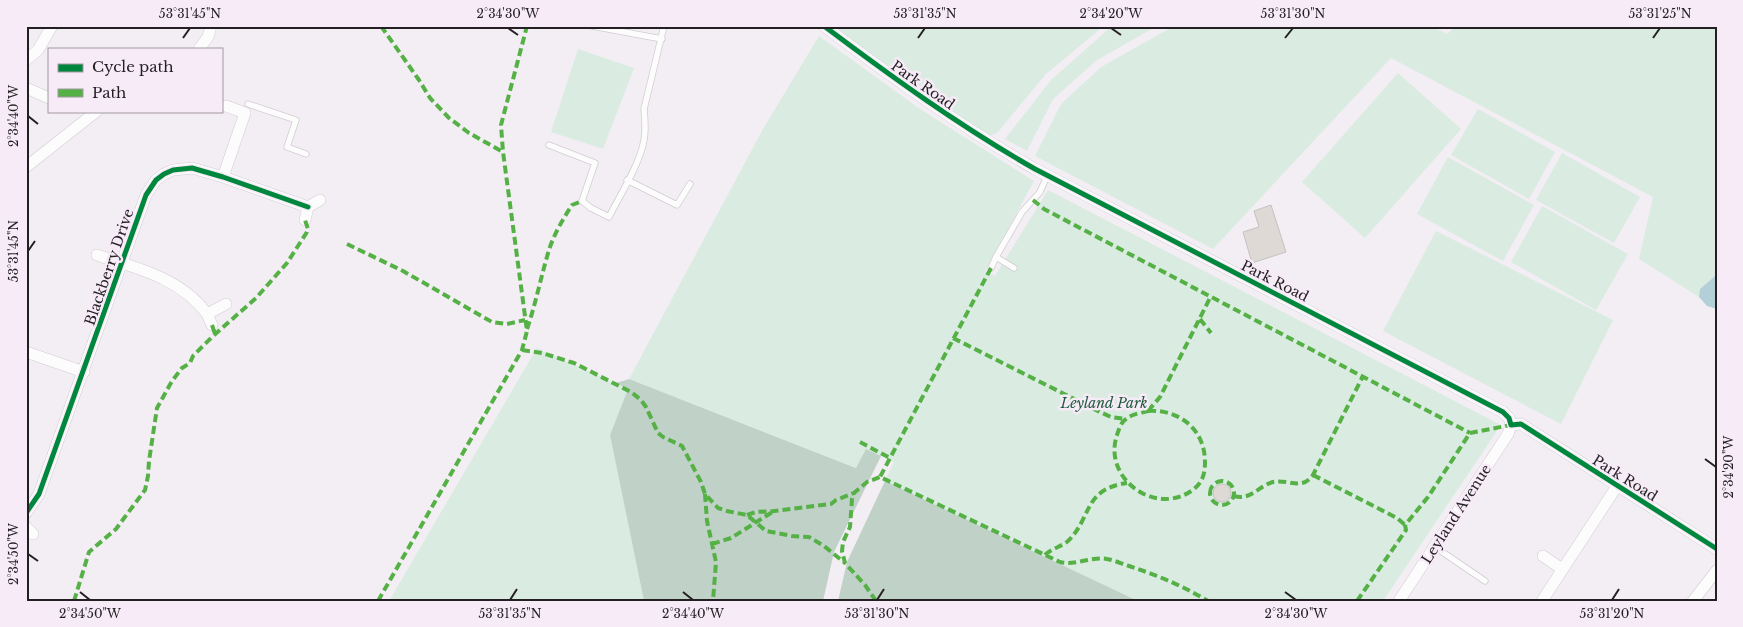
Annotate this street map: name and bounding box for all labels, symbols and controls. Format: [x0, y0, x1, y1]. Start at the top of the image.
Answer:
text: 53°31'45"N [159, 6, 221, 21]
text: 2°34'30"W [477, 6, 540, 21]
text: 53°31'35"N [893, 6, 957, 21]
text: 2°34'20"W [1080, 6, 1143, 21]
text: 53°31'30"N [1261, 6, 1326, 21]
text: 53°31'25"N [1628, 6, 1692, 21]
legend [48, 48, 222, 112]
text: Cycle path [92, 57, 174, 76]
street label: Park Road [888, 57, 959, 114]
text: Path [92, 83, 126, 102]
text: 2°34'40"W [6, 84, 21, 147]
street label: Blackberry Drive [81, 206, 137, 328]
text: 53°31'45"N [6, 220, 21, 282]
street label: Park Road [1238, 256, 1312, 306]
park label: Leyland Park [1060, 394, 1147, 412]
text: 2°34'20"W [1721, 435, 1736, 498]
street label: Park Road [1589, 451, 1661, 505]
street label: Leyland Avenue [1417, 461, 1495, 567]
text: 2°34'50"W [6, 522, 21, 585]
text: 2°34'50"W [59, 606, 122, 621]
text: 53°31'35"N [478, 606, 542, 621]
text: 2°34'40"W [662, 606, 725, 621]
text: 53°31'30"N [845, 606, 910, 621]
text: 2°34'30"W [1265, 606, 1328, 621]
text: 53°31'20"N [1580, 606, 1645, 621]

